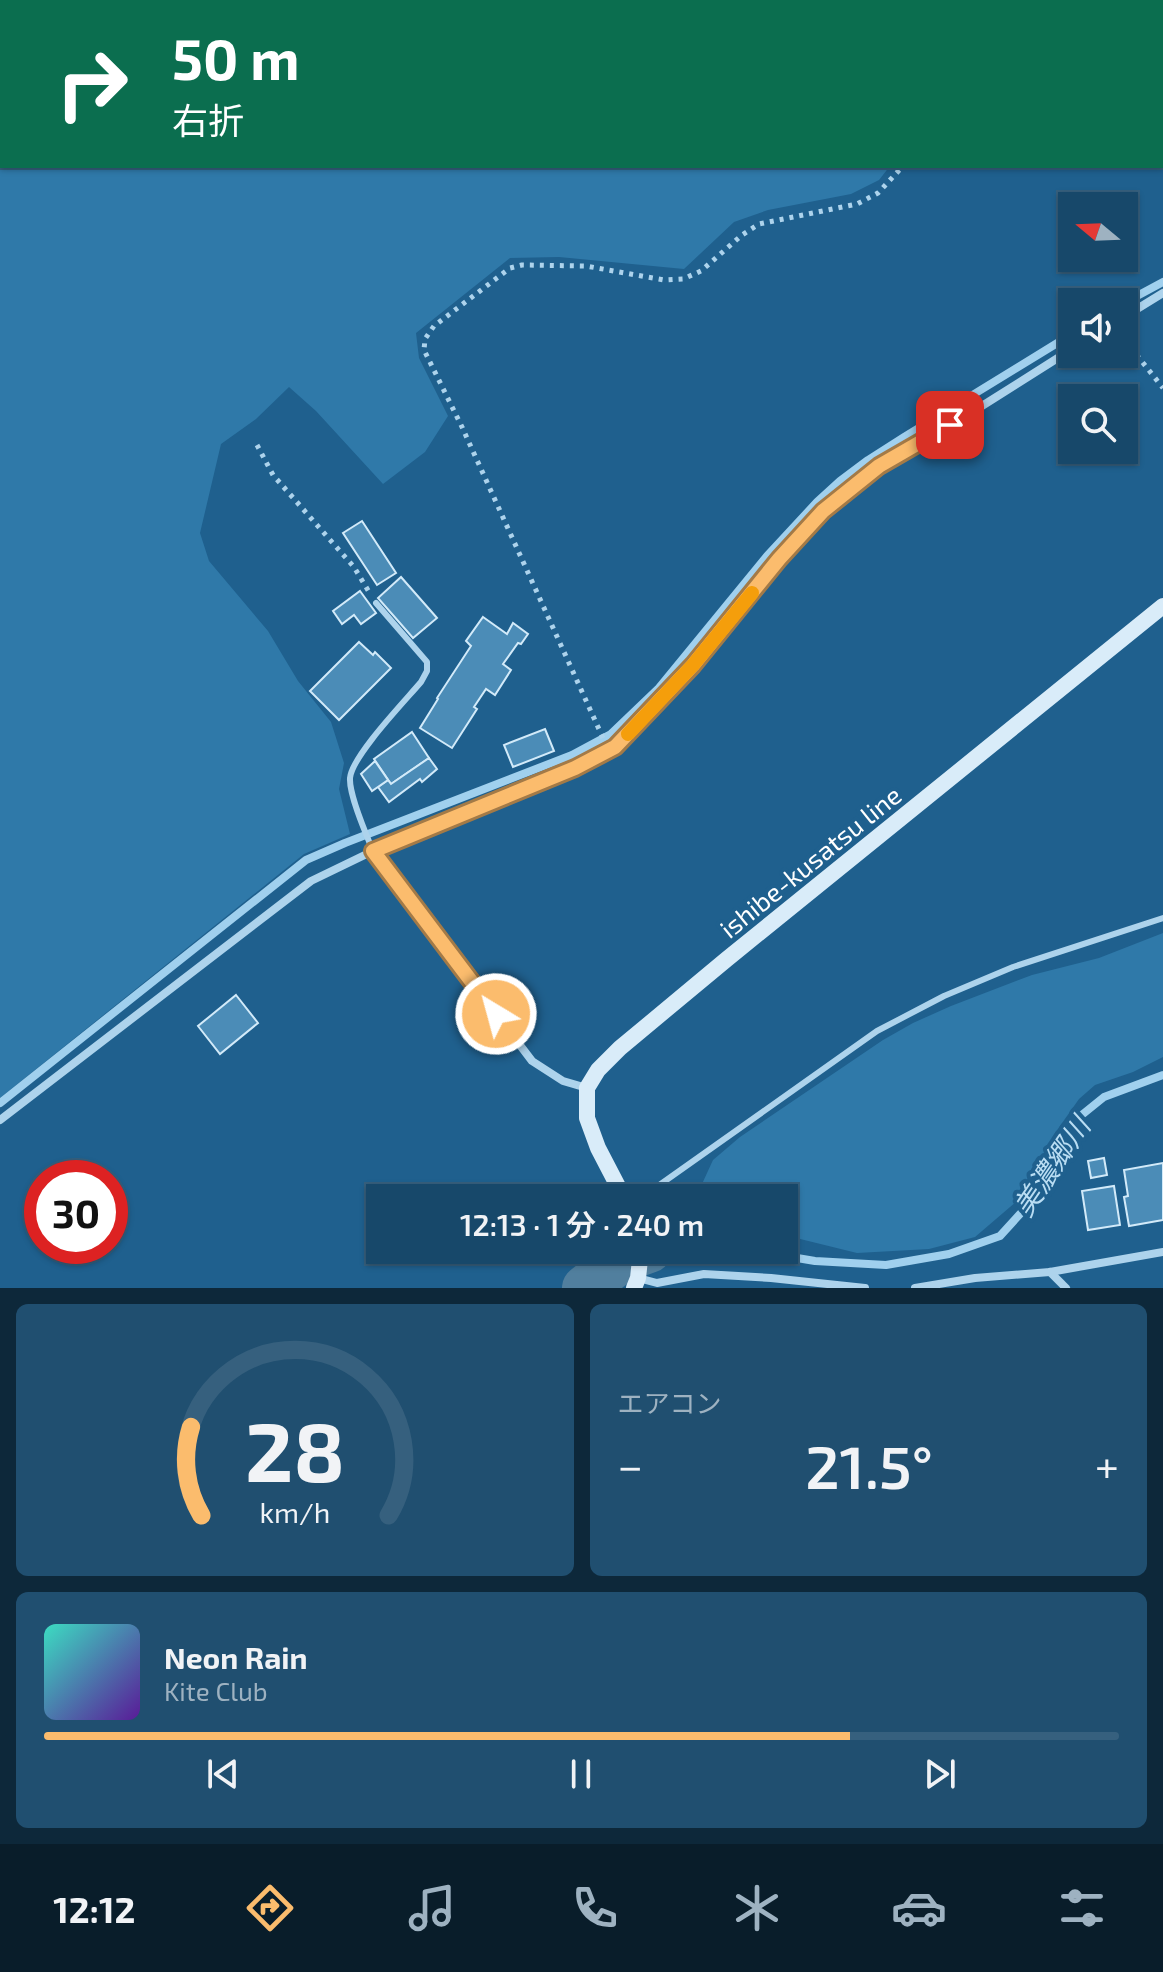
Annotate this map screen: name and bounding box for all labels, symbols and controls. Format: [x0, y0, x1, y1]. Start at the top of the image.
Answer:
text: 50 m [172, 24, 300, 91]
icon: right [40, 32, 144, 136]
text: 右折 [172, 98, 244, 141]
north arrow [1058, 192, 1138, 272]
map controls [1058, 192, 1138, 464]
button: sound [1058, 288, 1138, 368]
button: search [1058, 384, 1138, 464]
pin [916, 391, 984, 459]
icon: arrive [928, 403, 972, 447]
street label: ishibe-kusatsu line [713, 778, 907, 944]
position arrow [454, 972, 538, 1056]
water label: 美濃郷川 [1006, 1108, 1098, 1222]
speed limit sign: 30 [24, 1160, 128, 1264]
text: 12:13 · 1 分 · 240 m [460, 1206, 704, 1242]
text: エアコン [618, 1387, 722, 1418]
text: 28 [245, 1399, 345, 1499]
text: 21.5° [805, 1429, 933, 1501]
text: − [618, 1438, 643, 1491]
text: + [1095, 1438, 1119, 1491]
text: km/h [259, 1494, 330, 1529]
text: Neon Rain [164, 1639, 308, 1675]
text: Kite Club [164, 1675, 268, 1706]
icon: previous [201, 1752, 245, 1796]
icon: pause [559, 1752, 603, 1796]
icon: next [918, 1752, 962, 1796]
icon: directions [242, 1880, 298, 1936]
icon: music [404, 1880, 460, 1936]
icon: phone [567, 1880, 623, 1936]
icon: climate [729, 1880, 785, 1936]
icon: car [891, 1880, 947, 1936]
icon: filters [1054, 1880, 1110, 1936]
text: 12:12 [53, 1887, 135, 1930]

